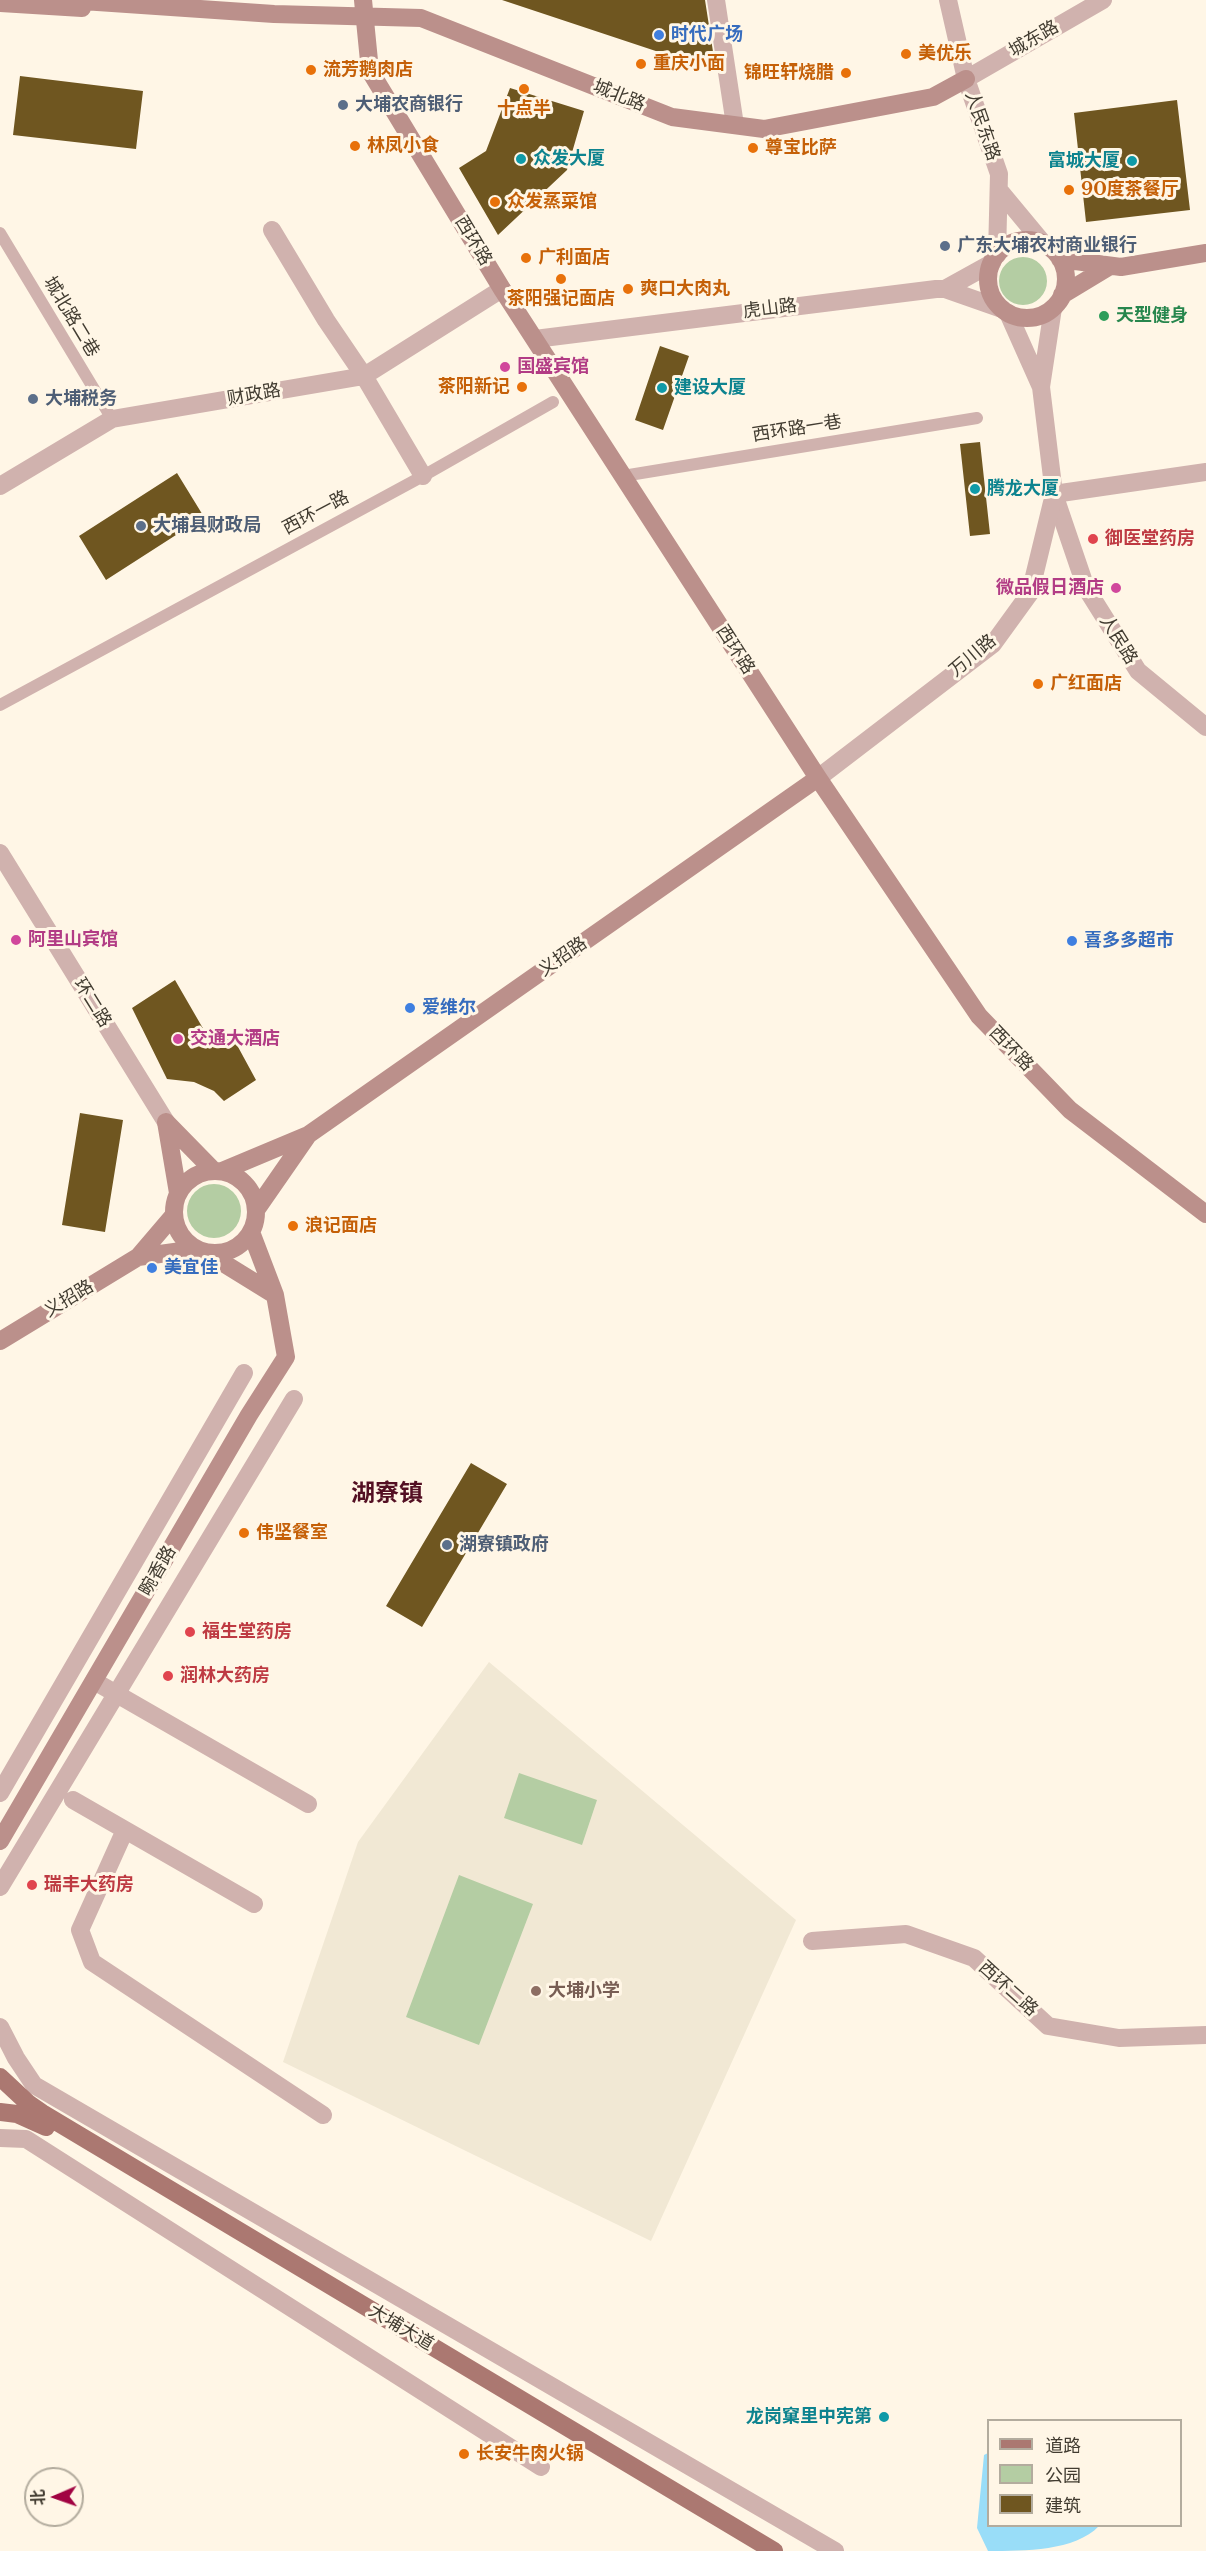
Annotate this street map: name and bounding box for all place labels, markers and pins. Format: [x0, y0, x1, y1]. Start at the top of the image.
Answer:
place label: 时代广场 [671, 24, 743, 46]
marker: 时代广场 [652, 28, 666, 42]
place label: 美优乐 [918, 43, 972, 65]
marker: 美优乐 [899, 47, 913, 61]
place label: 重庆小面 [653, 53, 725, 75]
marker: 重庆小面 [634, 57, 648, 71]
place label: 流芳鹅肉店 [323, 59, 413, 81]
place label: 锦旺轩烧腊 [744, 62, 834, 84]
marker: 流芳鹅肉店 [304, 63, 318, 77]
marker: 锦旺轩烧腊 [839, 66, 853, 80]
marker: 十点半 [517, 82, 531, 96]
place label: 大埔农商银行 [355, 94, 463, 116]
marker: 大埔农商银行 [336, 98, 350, 112]
place label: 十点半 [497, 98, 551, 120]
place label: 林凤小食 [367, 135, 439, 157]
place label: 尊宝比萨 [765, 137, 837, 159]
marker: 林凤小食 [348, 139, 362, 153]
marker: 尊宝比萨 [746, 141, 760, 155]
place label: 众发大厦 [533, 148, 605, 170]
place label: 富城大厦 [1048, 150, 1120, 172]
marker: 众发大厦 [514, 152, 528, 166]
marker: 富城大厦 [1125, 154, 1139, 168]
place label: 90度茶餐厅 [1081, 179, 1179, 201]
marker: 90度茶餐厅 [1062, 183, 1076, 197]
place label: 众发蒸菜馆 [507, 191, 597, 213]
marker: 众发蒸菜馆 [488, 195, 502, 209]
place label: 广东大埔农村商业银行 [957, 235, 1137, 257]
marker: 广东大埔农村商业银行 [938, 239, 952, 253]
place label: 广利面店 [538, 247, 610, 269]
marker: 广利面店 [519, 251, 533, 265]
marker: 茶阳强记面店 [554, 272, 568, 286]
place label: 爽口大肉丸 [640, 278, 730, 300]
marker: 爽口大肉丸 [621, 282, 635, 296]
place label: 茶阳强记面店 [507, 288, 615, 310]
place label: 天型健身 [1116, 305, 1188, 327]
marker: 天型健身 [1097, 309, 1111, 323]
place label: 国盛宾馆 [517, 356, 589, 378]
marker: 国盛宾馆 [498, 360, 512, 374]
place label: 茶阳新记 [438, 376, 510, 398]
place label: 建设大厦 [674, 377, 746, 399]
marker: 茶阳新记 [515, 380, 529, 394]
marker: 建设大厦 [655, 381, 669, 395]
place label: 大埔税务 [45, 388, 117, 410]
marker: 大埔税务 [26, 392, 40, 406]
place label: 腾龙大厦 [987, 478, 1059, 500]
marker: 腾龙大厦 [968, 482, 982, 496]
place label: 大埔县财政局 [153, 515, 261, 537]
marker: 大埔县财政局 [134, 519, 148, 533]
place label: 御医堂药房 [1105, 528, 1195, 550]
marker: 御医堂药房 [1086, 532, 1100, 546]
place label: 微品假日酒店 [996, 577, 1104, 599]
marker: 微品假日酒店 [1109, 581, 1123, 595]
place label: 广红面店 [1050, 673, 1122, 695]
marker: 广红面店 [1031, 677, 1045, 691]
place label: 阿里山宾馆 [28, 929, 118, 951]
place label: 喜多多超市 [1084, 930, 1174, 952]
marker: 阿里山宾馆 [9, 933, 23, 947]
marker: 喜多多超市 [1065, 934, 1079, 948]
place label: 爱维尔 [422, 997, 476, 1019]
marker: 爱维尔 [403, 1001, 417, 1015]
place label: 交通大酒店 [190, 1028, 280, 1050]
marker: 交通大酒店 [171, 1032, 185, 1046]
place label: 浪记面店 [305, 1215, 377, 1237]
marker: 浪记面店 [286, 1219, 300, 1233]
place label: 美宜佳 [164, 1257, 218, 1279]
marker: 美宜佳 [145, 1261, 159, 1275]
place label: 伟坚餐室 [256, 1522, 328, 1544]
marker: 伟坚餐室 [237, 1526, 251, 1540]
place label: 湖寮镇政府 [459, 1534, 549, 1556]
marker: 湖寮镇政府 [440, 1538, 454, 1552]
place label: 福生堂药房 [202, 1621, 292, 1643]
marker: 福生堂药房 [183, 1625, 197, 1639]
place label: 润林大药房 [180, 1665, 270, 1687]
marker: 润林大药房 [161, 1669, 175, 1683]
place label: 瑞丰大药房 [44, 1874, 134, 1896]
marker: 瑞丰大药房 [25, 1878, 39, 1892]
place label: 大埔小学 [548, 1980, 620, 2002]
marker: 大埔小学 [529, 1984, 543, 1998]
place label: 龙岗窠里中宪第 [746, 2406, 872, 2428]
marker: 龙岗窠里中宪第 [877, 2410, 891, 2424]
place label: 长安牛肉火锅 [476, 2443, 584, 2465]
marker: 长安牛肉火锅 [457, 2447, 471, 2461]

